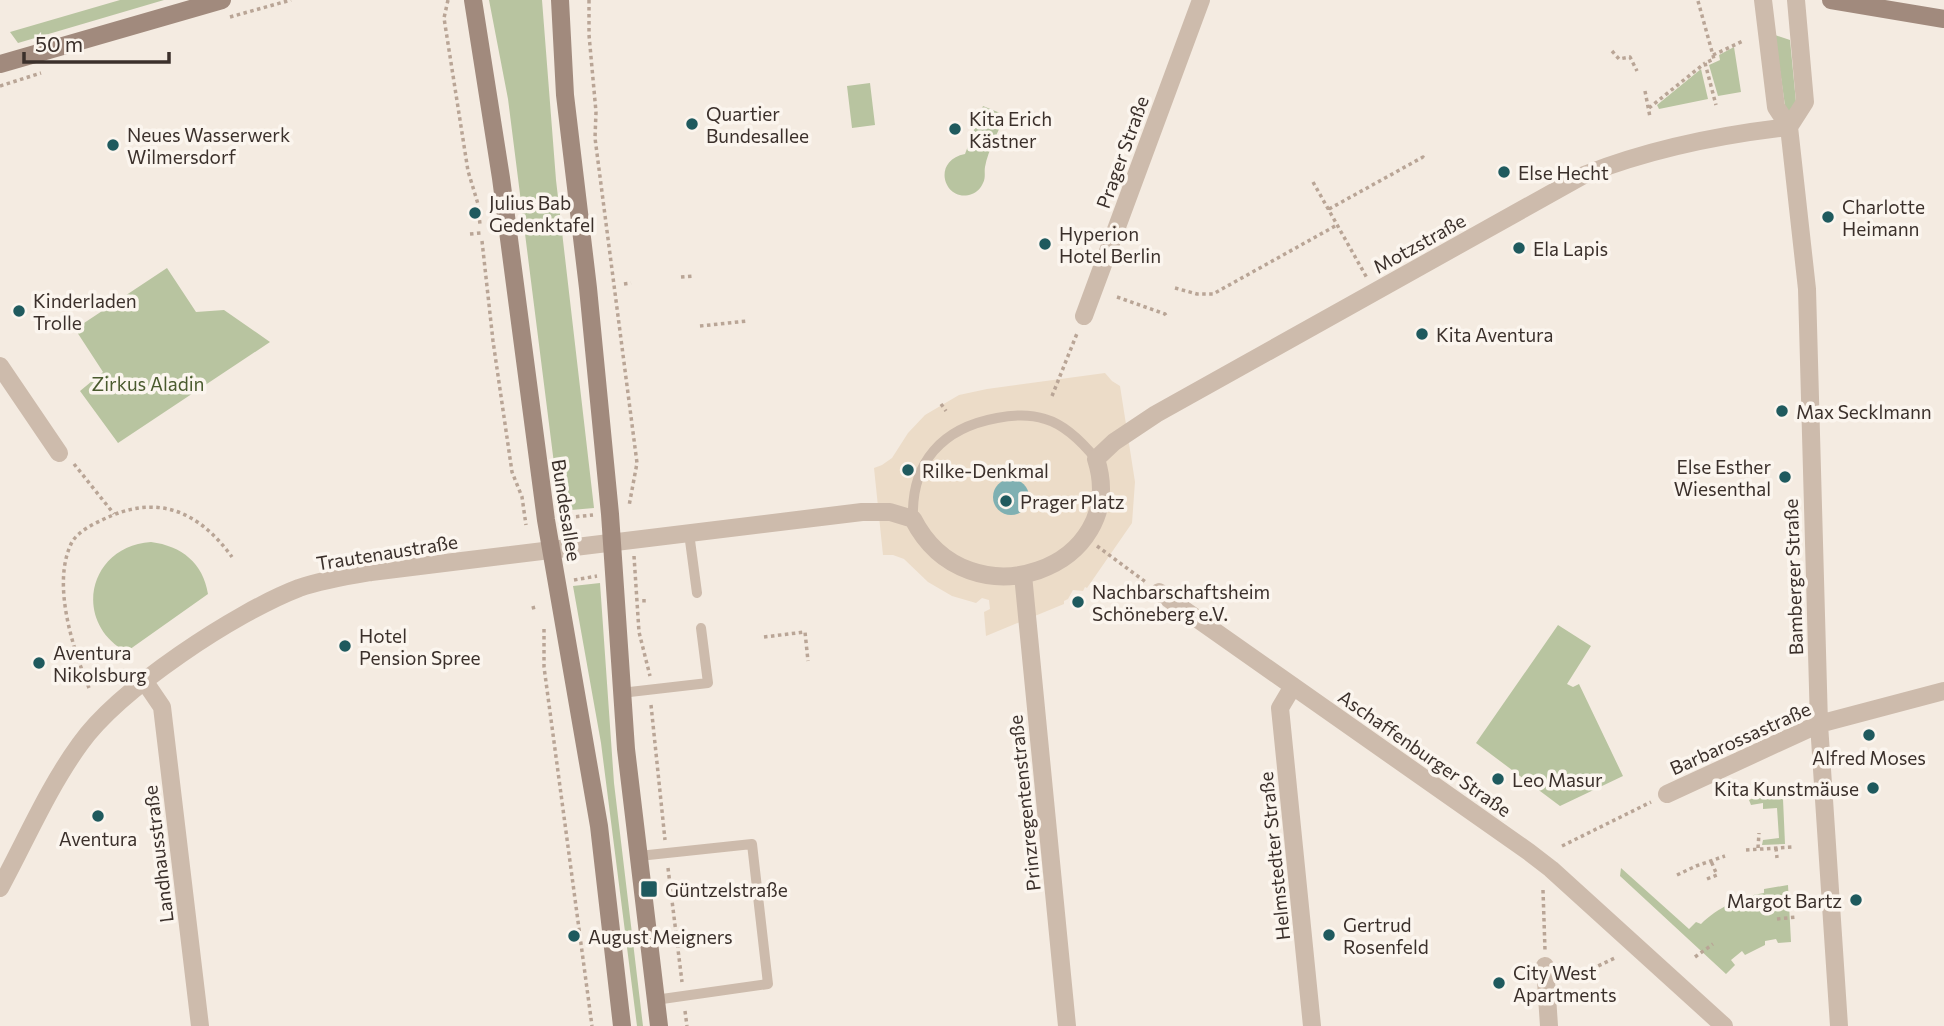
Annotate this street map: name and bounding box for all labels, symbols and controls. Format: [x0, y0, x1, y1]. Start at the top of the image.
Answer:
scale bar [24, 21, 170, 65]
text: 50 m [35, 31, 83, 56]
street label: Prager Straße [1091, 93, 1153, 211]
place label: Quartier Bundesallee [706, 102, 809, 147]
place label: Kita Erich Kästner [969, 107, 1052, 152]
marker: Quartier Bundesallee [684, 116, 700, 132]
marker: Kita Erich Kästner [947, 121, 963, 137]
place label: Neues Wasserwerk Wilmersdorf [127, 123, 290, 168]
marker: Neues Wasserwerk Wilmersdorf [105, 137, 121, 153]
place label: Else Hecht [1518, 161, 1609, 184]
marker: Else Hecht [1496, 164, 1512, 180]
place label: Julius Bab Gedenktafel [489, 191, 595, 236]
place label: Charlotte Heimann [1842, 195, 1925, 240]
marker: Julius Bab Gedenktafel [467, 205, 483, 221]
street label: Motzstraße [1369, 208, 1469, 278]
marker: Charlotte Heimann [1820, 209, 1836, 225]
place label: Hyperion Hotel Berlin [1059, 222, 1161, 267]
marker: Hyperion Hotel Berlin [1037, 236, 1053, 252]
place label: Ela Lapis [1533, 237, 1608, 260]
marker: Ela Lapis [1511, 240, 1527, 256]
place label: Kinderladen Trolle [33, 289, 137, 334]
marker: Kinderladen Trolle [11, 303, 27, 319]
place label: Kita Aventura [1436, 323, 1553, 346]
marker: Kita Aventura [1414, 326, 1430, 342]
park label: Zirkus Aladin [91, 372, 205, 395]
place label: Max Secklmann [1796, 400, 1932, 423]
marker: Max Secklmann [1774, 403, 1790, 419]
place label: Else Esther Wiesenthal [1674, 455, 1771, 500]
street label: Bundesallee [548, 457, 586, 563]
place label: Rilke-Denkmal [922, 459, 1049, 482]
marker: Rilke-Denkmal [900, 462, 916, 478]
marker: Else Esther Wiesenthal [1777, 469, 1793, 485]
place label: Prager Platz [1020, 490, 1125, 513]
marker: Prager Platz [998, 493, 1014, 509]
street label: Bamberger Straße [1779, 498, 1807, 656]
street label: Trautenaustraße [315, 529, 459, 575]
place label: Nachbarschaftsheim Schöneberg e.V. [1092, 580, 1270, 625]
marker: Nachbarschaftsheim Schöneberg e.V. [1070, 594, 1086, 610]
place label: Hotel Pension Spree [359, 624, 481, 669]
marker: Hotel Pension Spree [337, 638, 353, 654]
place label: Aventura Nikolsburg [53, 641, 147, 686]
marker: Aventura Nikolsburg [31, 655, 47, 671]
street label: Aschaffenburger Straße [1334, 685, 1516, 821]
street label: Barbarossastraße [1666, 697, 1814, 779]
street label: Prinzregentenstraße [1003, 714, 1045, 892]
marker: Alfred Moses [1861, 727, 1877, 743]
place label: Alfred Moses [1812, 746, 1926, 769]
place label: Leo Masur [1512, 768, 1603, 791]
street label: Helmstedter Straße [1254, 771, 1294, 941]
marker: Leo Masur [1490, 771, 1506, 787]
place label: Kita Kunstmäuse [1714, 777, 1859, 800]
marker: Kita Kunstmäuse [1865, 780, 1881, 796]
street label: Landhausstraße [138, 784, 178, 924]
marker: Aventura [90, 808, 106, 824]
place label: Aventura [59, 827, 137, 850]
place label: Güntzelstraße [665, 878, 788, 901]
marker: Güntzelstraße [639, 879, 659, 899]
place label: Margot Bartz [1727, 889, 1842, 912]
marker: Margot Bartz [1848, 892, 1864, 908]
place label: Gertrud Rosenfeld [1343, 913, 1429, 958]
place label: August Meigners [588, 925, 733, 948]
marker: Gertrud Rosenfeld [1321, 927, 1337, 943]
marker: August Meigners [566, 928, 582, 944]
place label: City West Apartments [1513, 961, 1617, 1006]
marker: City West Apartments [1491, 975, 1507, 991]

